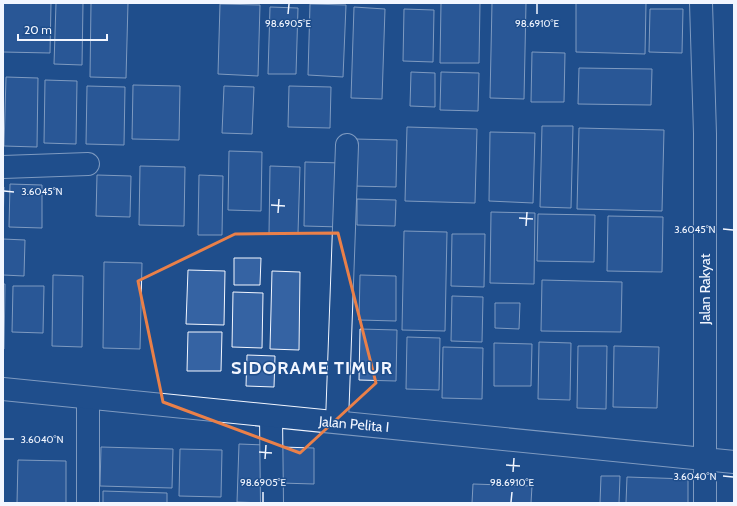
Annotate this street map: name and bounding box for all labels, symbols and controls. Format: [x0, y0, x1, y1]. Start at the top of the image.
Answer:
scale bar [18, 16, 107, 42]
text: 98.6905°E [265, 17, 311, 30]
text: 98.6910°E [515, 17, 559, 30]
text: 20 m [24, 22, 52, 37]
text: 3.6045°N [21, 185, 63, 198]
text: 3.6045°N [674, 223, 716, 236]
street label: Jalan Rakyat [696, 253, 714, 325]
district label: SIDORAME TIMUR [231, 357, 393, 379]
street label: Jalan Pelita I [317, 412, 390, 436]
text: 3.6040°N [21, 433, 63, 446]
text: 3.6040°N [674, 470, 716, 483]
text: 98.6905°E [240, 476, 286, 489]
text: 98.6910°E [490, 476, 534, 489]

